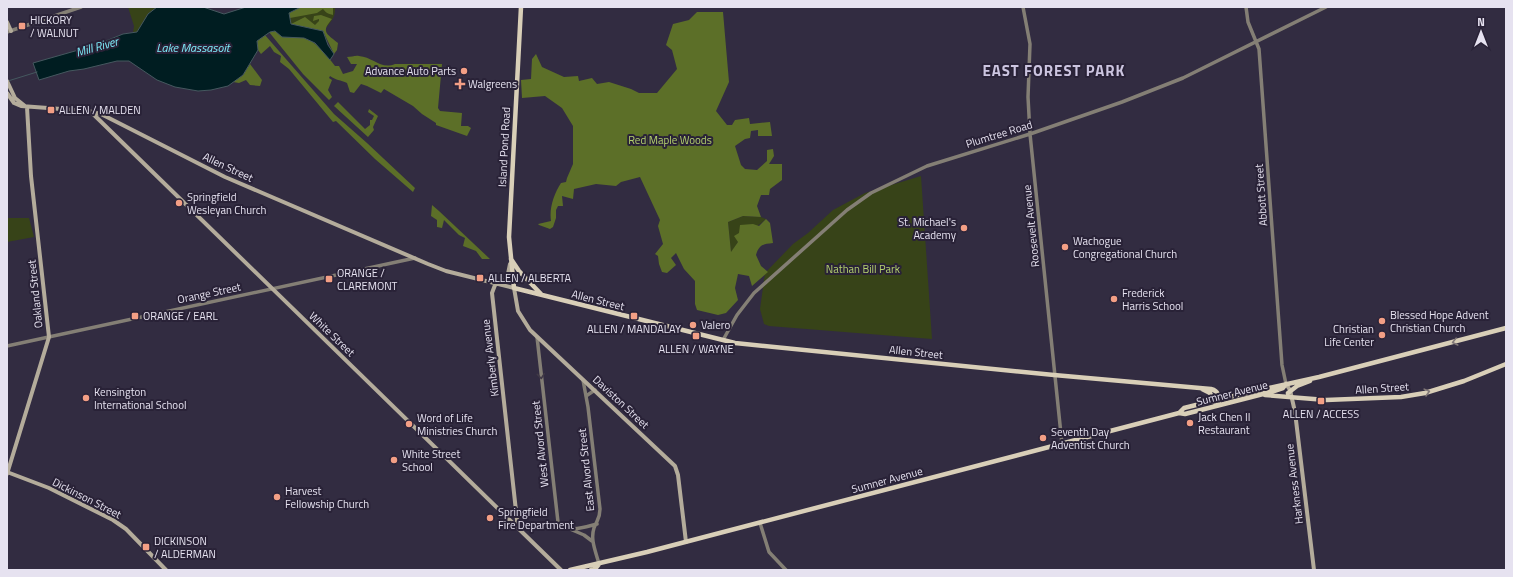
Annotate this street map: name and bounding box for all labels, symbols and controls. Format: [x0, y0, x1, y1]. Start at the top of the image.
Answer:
place label: HICKORY / WALNUT [30, 12, 79, 41]
north arrow [1461, 12, 1501, 52]
text: N [1477, 14, 1485, 30]
marker: HICKORY / WALNUT [17, 21, 27, 31]
water label: Mill River [73, 31, 123, 62]
water label: Lake Massasoit [156, 38, 231, 57]
district label: EAST FOREST PARK [982, 59, 1126, 82]
place label: Advance Auto Parts [365, 63, 456, 79]
marker: Advance Auto Parts [459, 66, 469, 76]
place label: Walgreens [468, 76, 517, 92]
marker: Walgreens [455, 79, 465, 89]
place label: ALLEN / MALDEN [59, 102, 141, 118]
marker: ALLEN / MALDEN [46, 105, 56, 115]
street label: Island Pond Road [494, 106, 514, 188]
street label: Plumtree Road [964, 116, 1034, 152]
park label: Red Maple Woods [628, 132, 712, 148]
street label: Allen Street [200, 148, 256, 186]
street label: Abbott Street [1251, 163, 1271, 227]
street label: Roosevelt Avenue [1019, 184, 1043, 268]
place label: Springfield Wesleyan Church [187, 189, 266, 218]
marker: Springfield Wesleyan Church [174, 198, 184, 208]
place label: St. Michael's Academy [898, 214, 957, 243]
marker: St. Michael's Academy [959, 223, 969, 233]
place label: Wachogue Congregational Church [1073, 233, 1177, 262]
marker: Wachogue Congregational Church [1060, 242, 1070, 252]
street label: Oakland Street [23, 259, 47, 329]
park label: Nathan Bill Park [826, 261, 901, 277]
place label: ORANGE / CLAREMONT [337, 265, 398, 294]
place label: ALLEN / ALBERTA [488, 270, 572, 286]
marker: ALLEN / ALBERTA [475, 273, 485, 283]
marker: ORANGE / CLAREMONT [324, 274, 334, 284]
street label: Orange Street [176, 278, 242, 308]
place label: Frederick Harris School [1122, 285, 1183, 314]
street label: Allen Street [570, 286, 626, 314]
marker: Frederick Harris School [1109, 294, 1119, 304]
place label: Blessed Hope Advent Christian Church [1390, 307, 1489, 336]
place label: ORANGE / EARL [143, 308, 219, 324]
street label: White Street [305, 308, 359, 360]
marker: ORANGE / EARL [130, 311, 140, 321]
marker: ALLEN / MANDALAY [629, 311, 639, 321]
marker: Blessed Hope Advent Christian Church [1377, 316, 1387, 326]
place label: Valero [701, 317, 730, 333]
street label: Kimberly Avenue [477, 318, 503, 398]
marker: Valero [688, 320, 698, 330]
place label: ALLEN / MANDALAY [587, 321, 681, 337]
place label: Christian Life Center [1324, 321, 1374, 350]
marker: Christian Life Center [1377, 330, 1387, 340]
marker: ALLEN / WAYNE [691, 331, 701, 341]
one-way arrow [1452, 337, 1458, 345]
place label: ALLEN / WAYNE [659, 341, 733, 357]
street label: Allen Street [888, 341, 944, 363]
one-way arrow [537, 372, 546, 379]
street label: Daviston Street [589, 372, 653, 432]
street label: Sumner Avenue [1195, 376, 1270, 410]
street label: Allen Street [1355, 378, 1410, 398]
place label: Kensington International School [94, 384, 187, 413]
one-way arrow [1424, 388, 1430, 396]
marker: Kensington International School [81, 393, 91, 403]
marker: ALLEN / ACCESS [1316, 396, 1326, 406]
street label: West Alvord Street [527, 400, 552, 488]
place label: ALLEN / ACCESS [1283, 406, 1359, 422]
place label: Jack Chen II Restaurant [1198, 409, 1250, 438]
place label: Word of Life Ministries Church [417, 410, 497, 439]
marker: Jack Chen II Restaurant [1185, 418, 1195, 428]
marker: Word of Life Ministries Church [404, 419, 414, 429]
place label: Seventh Day Adventist Church [1051, 424, 1130, 453]
street label: East Alvord Street [574, 428, 598, 512]
marker: Seventh Day Adventist Church [1038, 433, 1048, 443]
street label: Harkness Avenue [1281, 443, 1307, 525]
place label: White Street School [402, 446, 460, 475]
marker: White Street School [389, 455, 399, 465]
street label: Sumner Avenue [850, 463, 925, 497]
street label: Dickinson Street [50, 474, 124, 522]
place label: Harvest Fellowship Church [285, 483, 369, 512]
marker: Harvest Fellowship Church [272, 492, 282, 502]
place label: Springfield Fire Department [498, 504, 574, 533]
marker: Springfield Fire Department [485, 513, 495, 523]
place label: DICKINSON / ALDERMAN [154, 533, 216, 562]
marker: DICKINSON / ALDERMAN [141, 542, 151, 552]

